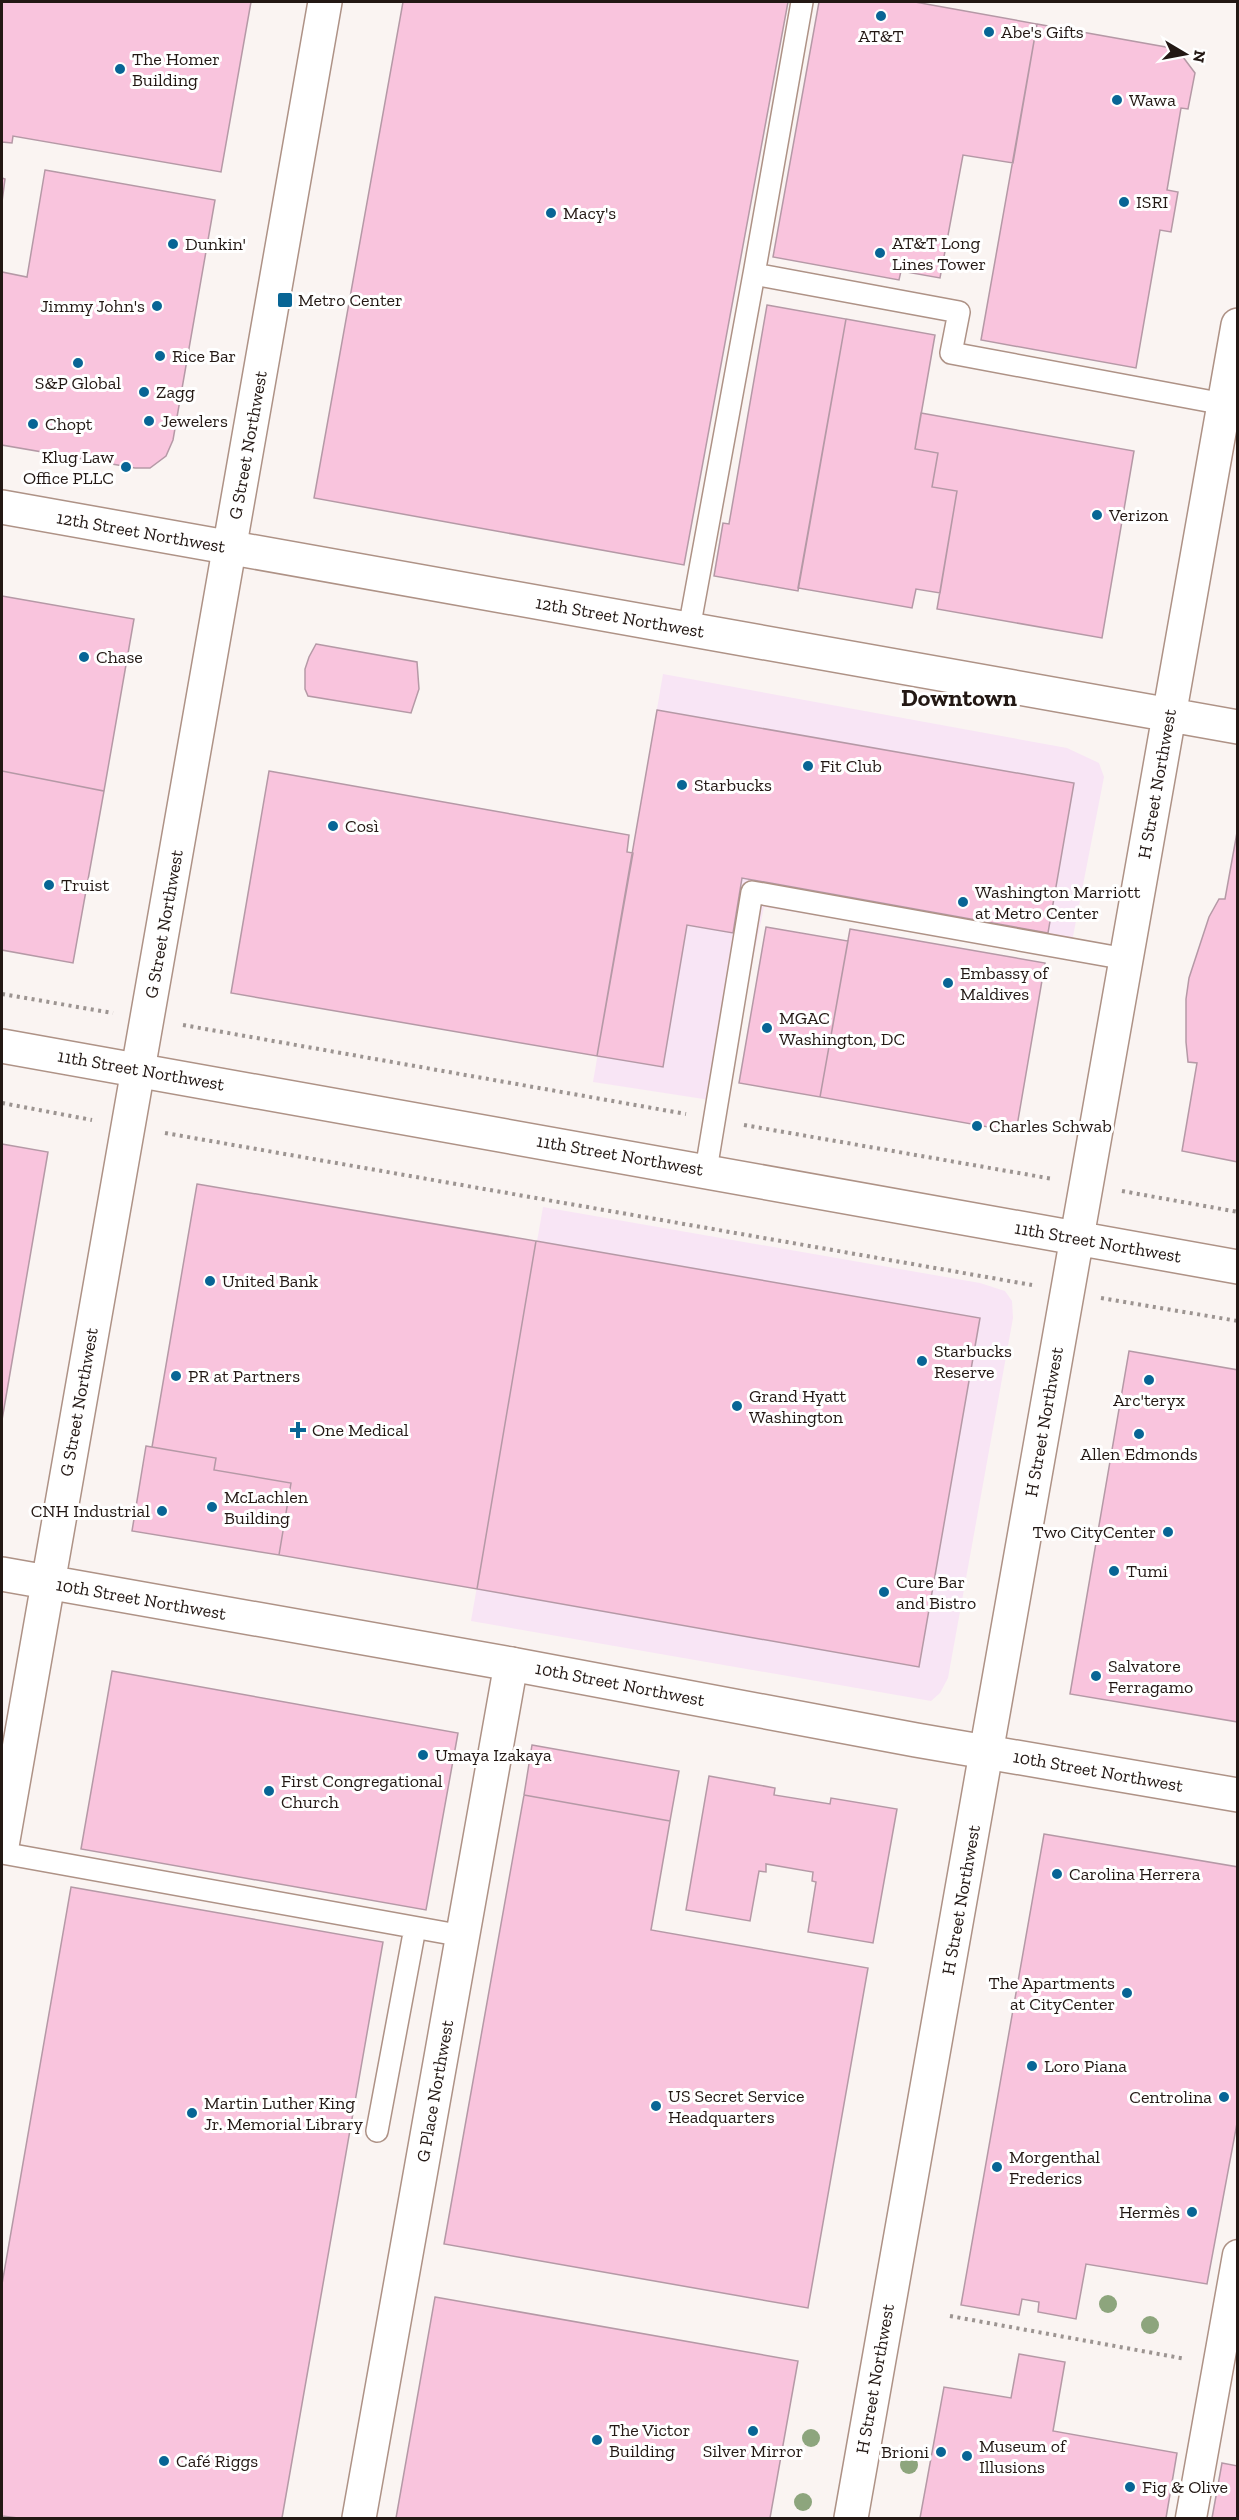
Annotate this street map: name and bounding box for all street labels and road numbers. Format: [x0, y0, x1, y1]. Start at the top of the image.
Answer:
street label: G Street Northwest [224, 369, 272, 521]
street label: 12th Street Northwest [55, 506, 227, 558]
street label: 12th Street Northwest [534, 591, 706, 643]
street label: H Street Northwest [1133, 707, 1181, 861]
street label: G Street Northwest [140, 848, 188, 1000]
street label: 11th Street Northwest [56, 1045, 226, 1096]
street label: 11th Street Northwest [535, 1130, 705, 1181]
street label: 11th Street Northwest [1013, 1217, 1183, 1268]
street label: G Street Northwest [55, 1326, 103, 1478]
street label: H Street Northwest [1020, 1345, 1068, 1499]
street label: 10th Street Northwest [54, 1573, 228, 1625]
street label: 10th Street Northwest [533, 1657, 707, 1711]
street label: 10th Street Northwest [1011, 1745, 1185, 1797]
street label: H Street Northwest [937, 1823, 985, 1977]
street label: G Place Northwest [412, 2018, 458, 2164]
street label: H Street Northwest [851, 2302, 899, 2456]

